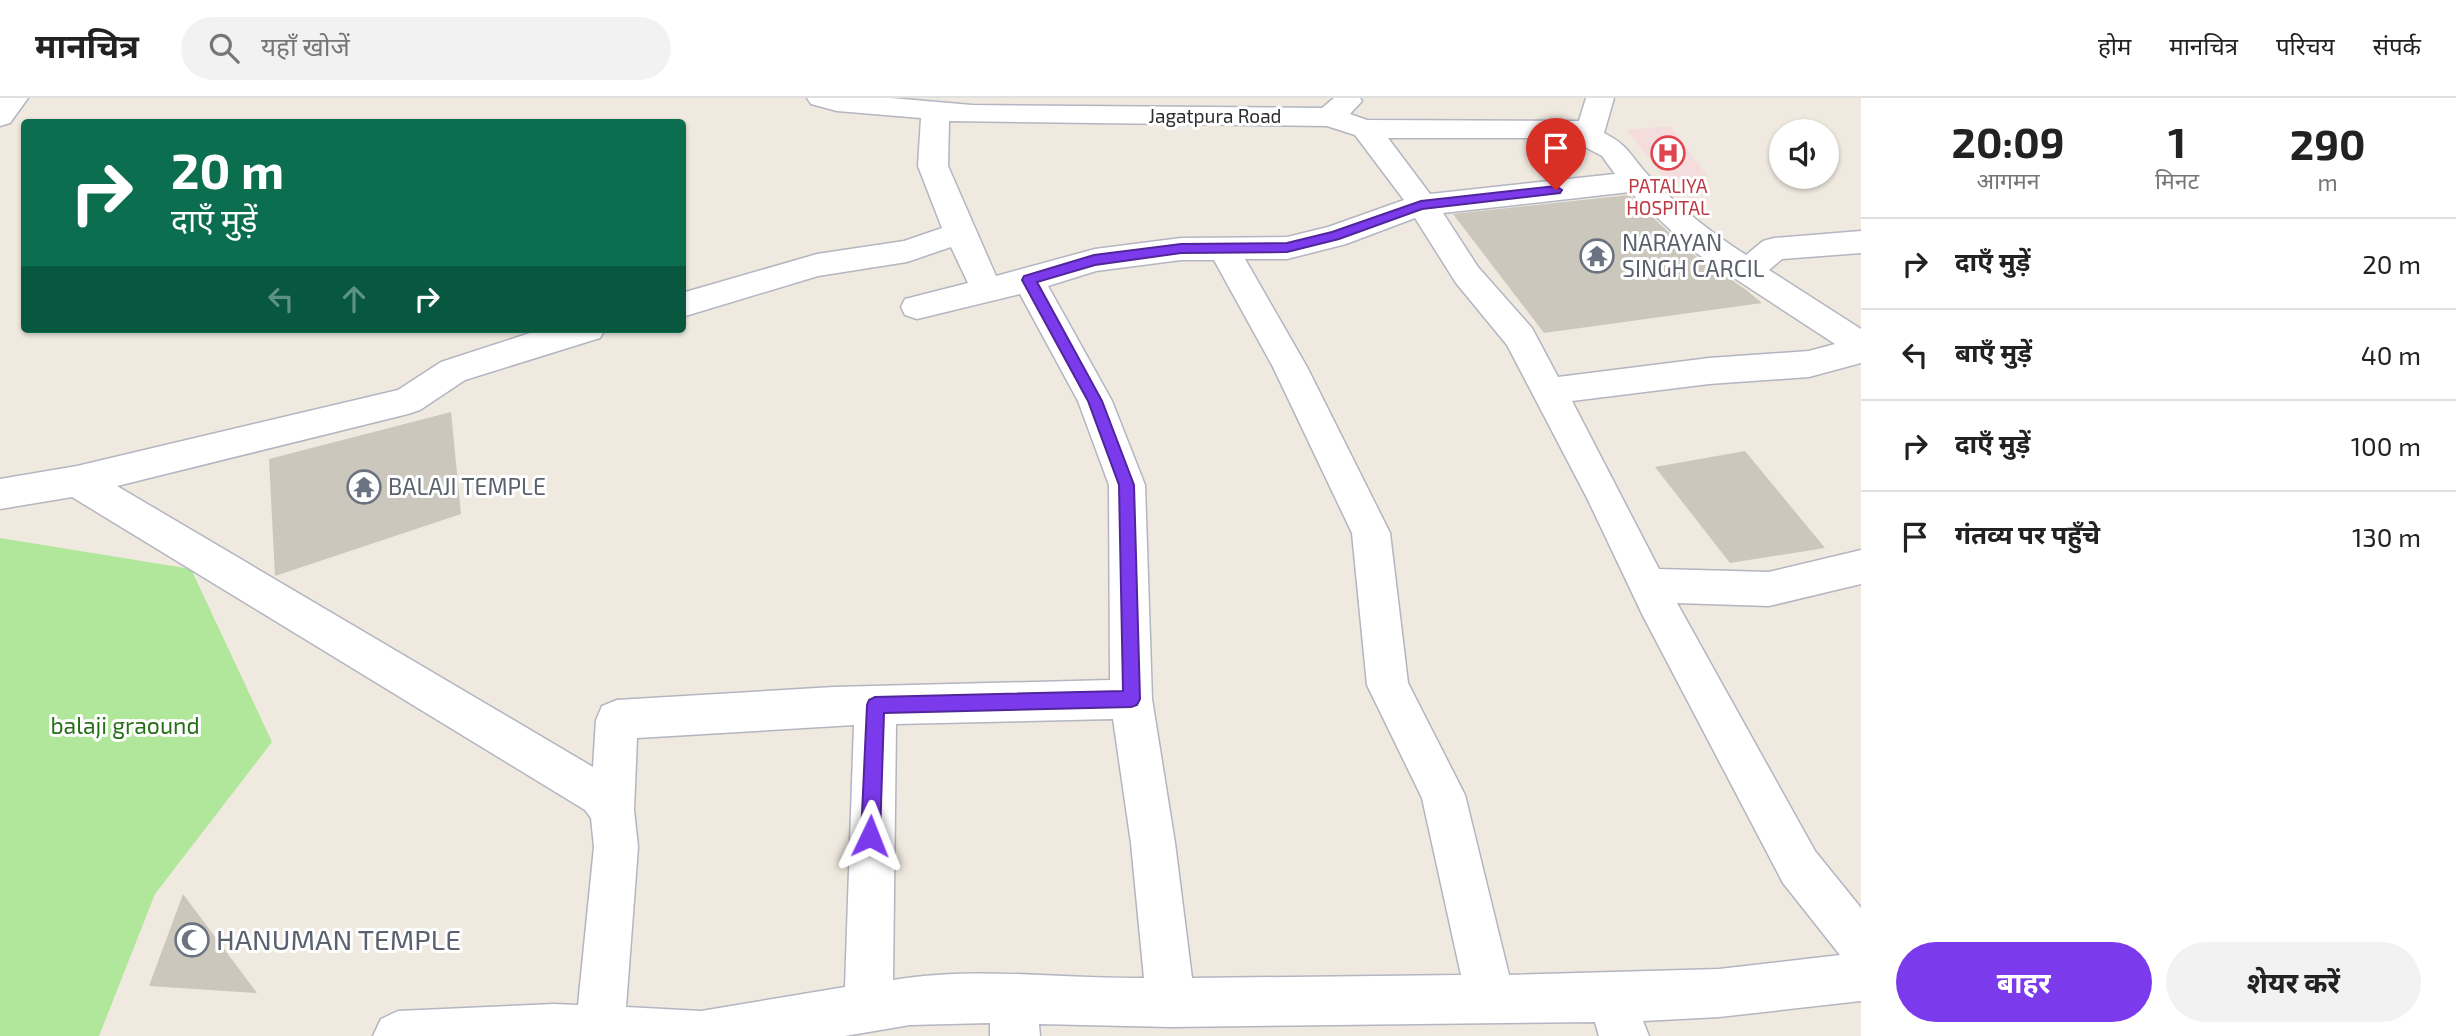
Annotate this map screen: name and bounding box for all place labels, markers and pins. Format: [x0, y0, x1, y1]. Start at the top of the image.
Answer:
pin [1526, 118, 1586, 190]
hospital icon: PATALIYA HOSPITAL [1649, 134, 1687, 172]
place label: PATALIYA HOSPITAL [1626, 174, 1710, 219]
place label: NARAYAN SINGH CARCIL [1622, 228, 1765, 282]
temple icon: NARAYAN SINGH CARCIL [1578, 237, 1616, 275]
temple icon: BALAJI TEMPLE [345, 468, 383, 506]
place label: BALAJI TEMPLE [388, 472, 546, 500]
mosque icon: HANUMAN TEMPLE [173, 921, 211, 959]
place label: HANUMAN TEMPLE [216, 922, 461, 956]

